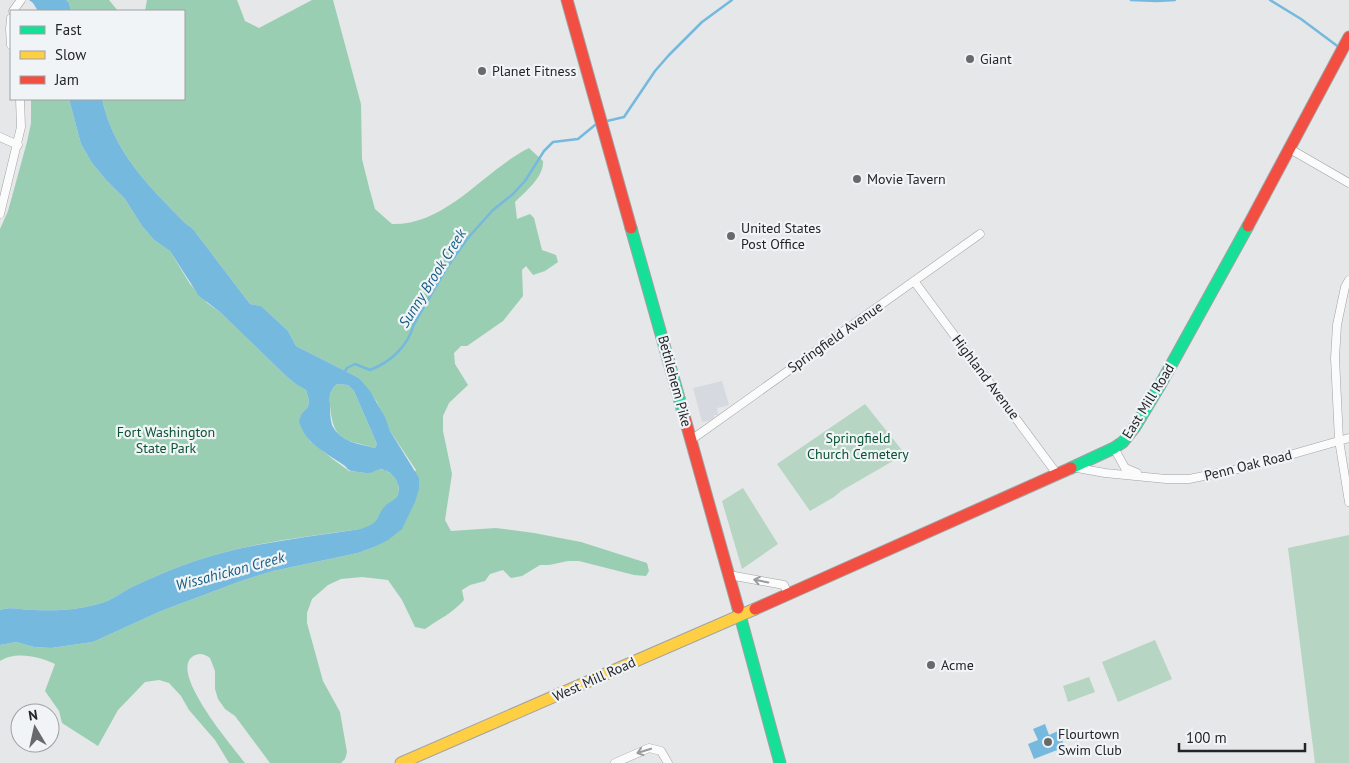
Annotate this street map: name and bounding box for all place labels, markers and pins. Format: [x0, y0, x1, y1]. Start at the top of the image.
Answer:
place label: Giant [980, 50, 1012, 68]
marker: Giant [964, 53, 976, 65]
place label: Planet Fitness [492, 62, 577, 80]
marker: Planet Fitness [476, 65, 488, 77]
place label: Movie Tavern [867, 170, 946, 188]
marker: Movie Tavern [851, 173, 863, 185]
place label: United States Post Office [741, 219, 821, 253]
marker: United States Post Office [725, 230, 737, 242]
place label: Acme [941, 656, 974, 674]
marker: Acme [925, 659, 937, 671]
place label: Flourtown Swim Club [1058, 725, 1122, 759]
marker: Flourtown Swim Club [1042, 736, 1054, 748]

